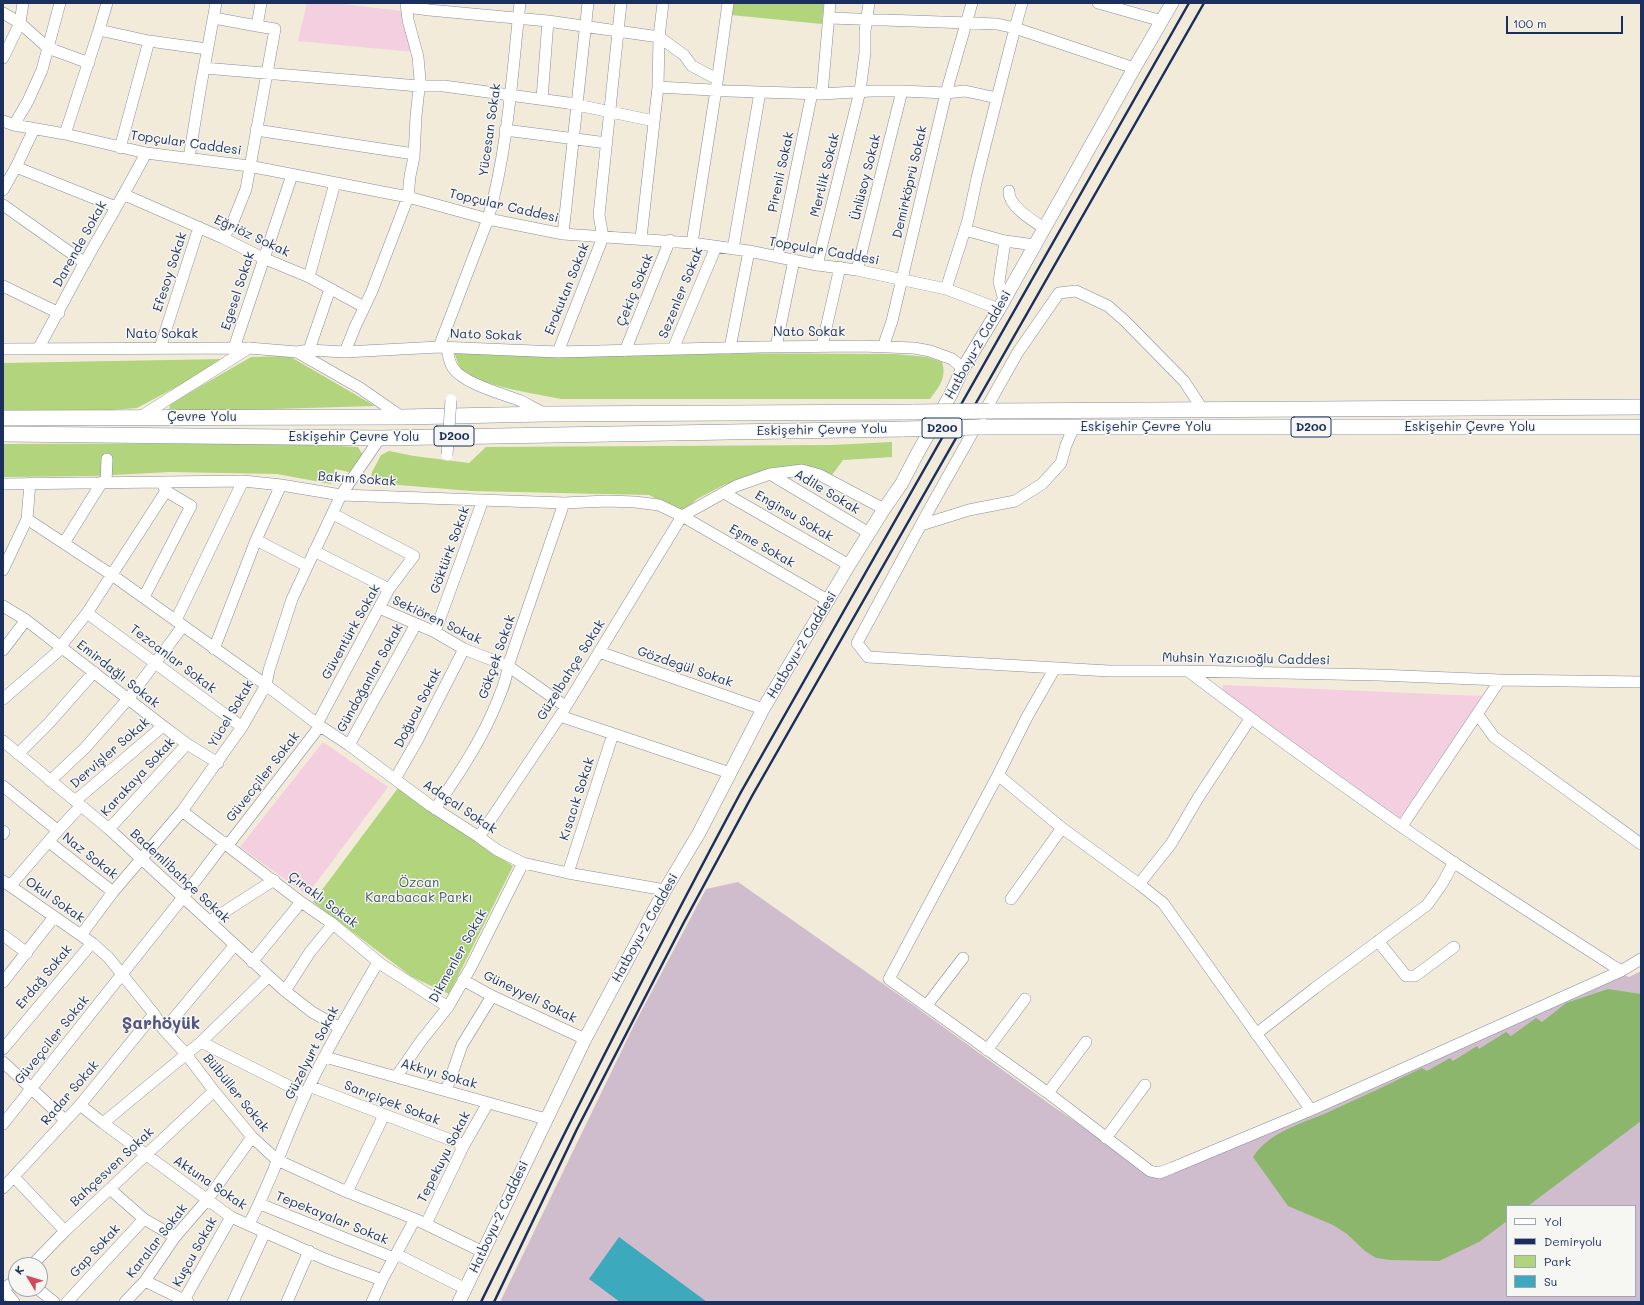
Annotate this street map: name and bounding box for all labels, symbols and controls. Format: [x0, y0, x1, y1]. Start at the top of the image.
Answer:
scale bar [1508, 8, 1625, 34]
text: 100 m [1513, 15, 1547, 31]
street label: Yücesan Sokak [476, 82, 504, 178]
street label: Demirköprü Sokak [889, 124, 931, 240]
street label: Topçular Caddesi [129, 127, 243, 159]
street label: Pirenli Sokak [765, 130, 797, 214]
street label: Mertlik Sokak [807, 131, 843, 219]
street label: Ünlüsoy Sokak [848, 132, 884, 222]
street label: Topçular Caddesi [448, 186, 560, 226]
street label: Darende Sokak [50, 198, 110, 290]
street label: Eğriöz Sokak [212, 212, 292, 260]
street label: Efesoy Sokak [150, 230, 190, 314]
street label: Topçular Caddesi [768, 234, 880, 268]
street label: Erokutan Sokak [541, 241, 593, 337]
street label: Sezenler Sokak [656, 245, 706, 341]
street label: Egesel Sokak [218, 250, 258, 332]
street label: Çekiç Sokak [613, 251, 657, 329]
street label: Hatboyu-2 Caddesi [942, 288, 1014, 402]
street label: Nato Sokak [773, 324, 845, 340]
street label: Nato Sokak [126, 326, 198, 342]
street label: Nato Sokak [450, 326, 522, 344]
street label: Çevre Yolu [167, 409, 237, 425]
road number: D200 [1291, 417, 1331, 437]
road number: D200 [922, 418, 962, 438]
street label: Eskişehir Çevre Yolu [1081, 419, 1211, 435]
street label: Eskişehir Çevre Yolu [1405, 419, 1535, 435]
street label: Eskişehir Çevre Yolu [756, 421, 888, 439]
road number: D200 [434, 426, 474, 446]
street label: Eskişehir Çevre Yolu [289, 429, 419, 445]
street label: Adile Sokak [791, 466, 863, 518]
street label: Bakım Sokak [317, 468, 397, 490]
street label: Enginsu Sokak [752, 487, 836, 545]
street label: Göktürk Sokak [427, 504, 473, 596]
street label: Eşme Sokak [726, 521, 798, 571]
street label: Güventürk Sokak [318, 582, 384, 682]
street label: Hatboyu-2 Caddesi [764, 589, 840, 701]
street label: Sekiören Sokak [390, 592, 484, 648]
street label: Gökçek Sokak [475, 613, 519, 701]
street label: Güzelbahçe Sokak [534, 617, 608, 723]
street label: Tezcanlar Sokak [127, 621, 219, 697]
street label: Gündoğanlar Sokak [334, 621, 406, 735]
street label: Emirdağlı Sokak [74, 637, 162, 711]
street label: Gözdegül Sokak [635, 643, 735, 691]
street label: Muhsin Yazıcıoğlu Caddesi [1162, 650, 1330, 668]
street label: Doğucu Sokak [391, 666, 445, 750]
street label: Yücel Sokak [205, 678, 257, 750]
street label: Dervişler Sokak [67, 714, 153, 792]
street label: Güvecçiler Sokak [223, 729, 303, 825]
street label: Karakaya Sokak [98, 735, 178, 819]
street label: Kısacık Sokak [556, 756, 598, 842]
street label: Adaçal Sokak [420, 777, 500, 837]
street label: Bademlibahçe Sokak [127, 826, 233, 926]
street label: Naz Sokak [59, 830, 121, 882]
street label: Çıraklı Sokak [285, 869, 361, 931]
street label: Hatboyu-2 Caddesi [609, 871, 681, 985]
street label: Okul Sokak [22, 874, 88, 926]
park label: Özcan Karabacak Parkı [365, 875, 473, 906]
street label: Dikmenler Sokak [426, 907, 490, 1005]
street label: Erdağ Sokak [13, 942, 75, 1012]
street label: Güneyyeli Sokak [481, 968, 579, 1026]
street label: Güveçciler Sokak [11, 992, 93, 1088]
street label: Güzelyurt Sokak [282, 1004, 342, 1102]
district label: Şarhöyük [122, 1014, 200, 1034]
street label: Bülbüller Sokak [200, 1051, 272, 1135]
street label: Akkıyı Sokak [399, 1056, 479, 1092]
street label: Radar Sokak [38, 1058, 102, 1128]
street label: Sarıçiçek Sokak [342, 1078, 442, 1128]
street label: Tepekuyu Sokak [414, 1109, 474, 1205]
street label: Bahçesven Sokak [67, 1124, 157, 1210]
street label: Aktuna Sokak [170, 1153, 250, 1213]
street label: Hatboyu-2 Caddesi [466, 1158, 532, 1276]
street label: Tepekayalar Sokak [273, 1188, 391, 1248]
street label: Karalar Sokak [123, 1201, 191, 1281]
legend [1506, 1205, 1636, 1297]
text: Yol [1544, 1213, 1562, 1229]
street label: Kuşcu Sokak [169, 1214, 221, 1290]
street label: Gap Sokak [67, 1221, 123, 1281]
text: Demiryolu [1544, 1233, 1602, 1249]
text: Park [1544, 1253, 1571, 1269]
north arrow [8, 1257, 48, 1297]
text: K [11, 1262, 27, 1277]
text: Su [1544, 1273, 1557, 1289]

